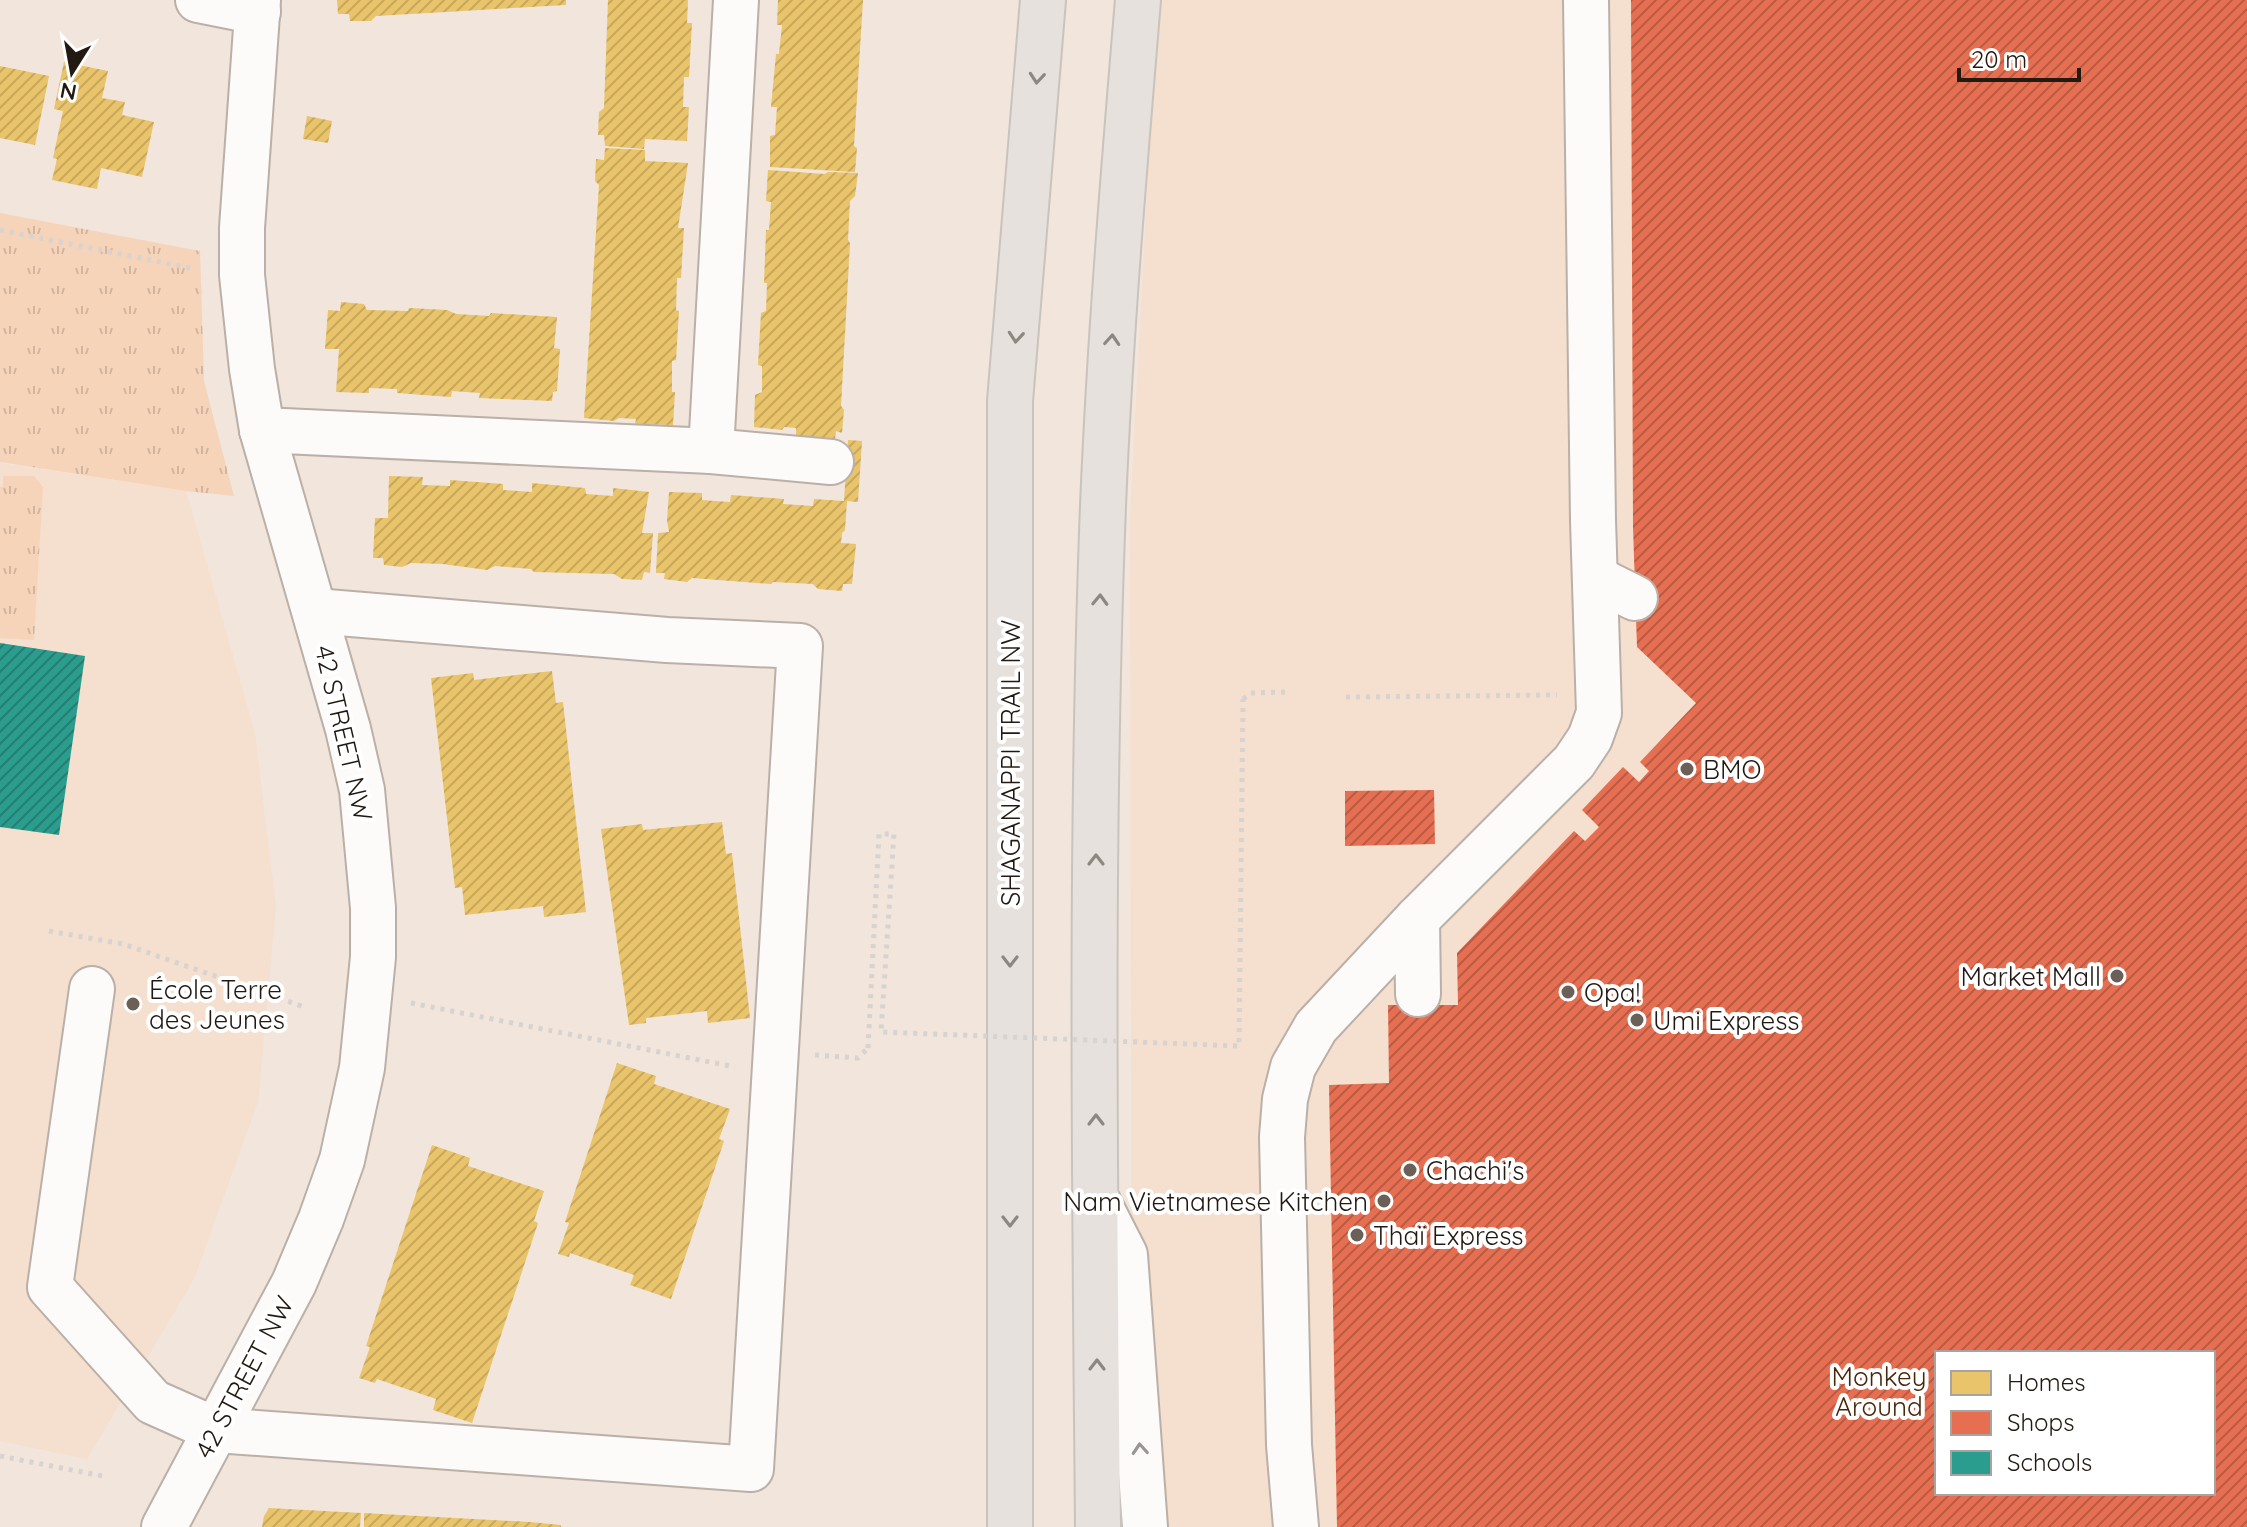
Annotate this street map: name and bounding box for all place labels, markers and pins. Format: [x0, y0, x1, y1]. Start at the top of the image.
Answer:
place label: BMO [1703, 753, 1761, 786]
marker: BMO [1678, 760, 1696, 778]
place label: Market Mall [1961, 960, 2101, 993]
marker: Market Mall [2108, 967, 2126, 985]
place label: École Terre des Jeunes [149, 973, 285, 1036]
place label: Opa! [1584, 976, 1640, 1009]
marker: Opa! [1559, 983, 1577, 1001]
marker: École Terre des Jeunes [124, 995, 142, 1013]
place label: Umi Express [1653, 1004, 1800, 1037]
marker: Umi Express [1628, 1011, 1646, 1029]
place label: Chachi's [1426, 1154, 1525, 1187]
marker: Chachi's [1401, 1161, 1419, 1179]
place label: Nam Vietnamese Kitchen [1063, 1185, 1368, 1218]
marker: Nam Vietnamese Kitchen [1375, 1192, 1393, 1210]
place label: Thaï Express [1373, 1219, 1524, 1252]
marker: Thaï Express [1348, 1226, 1366, 1244]

